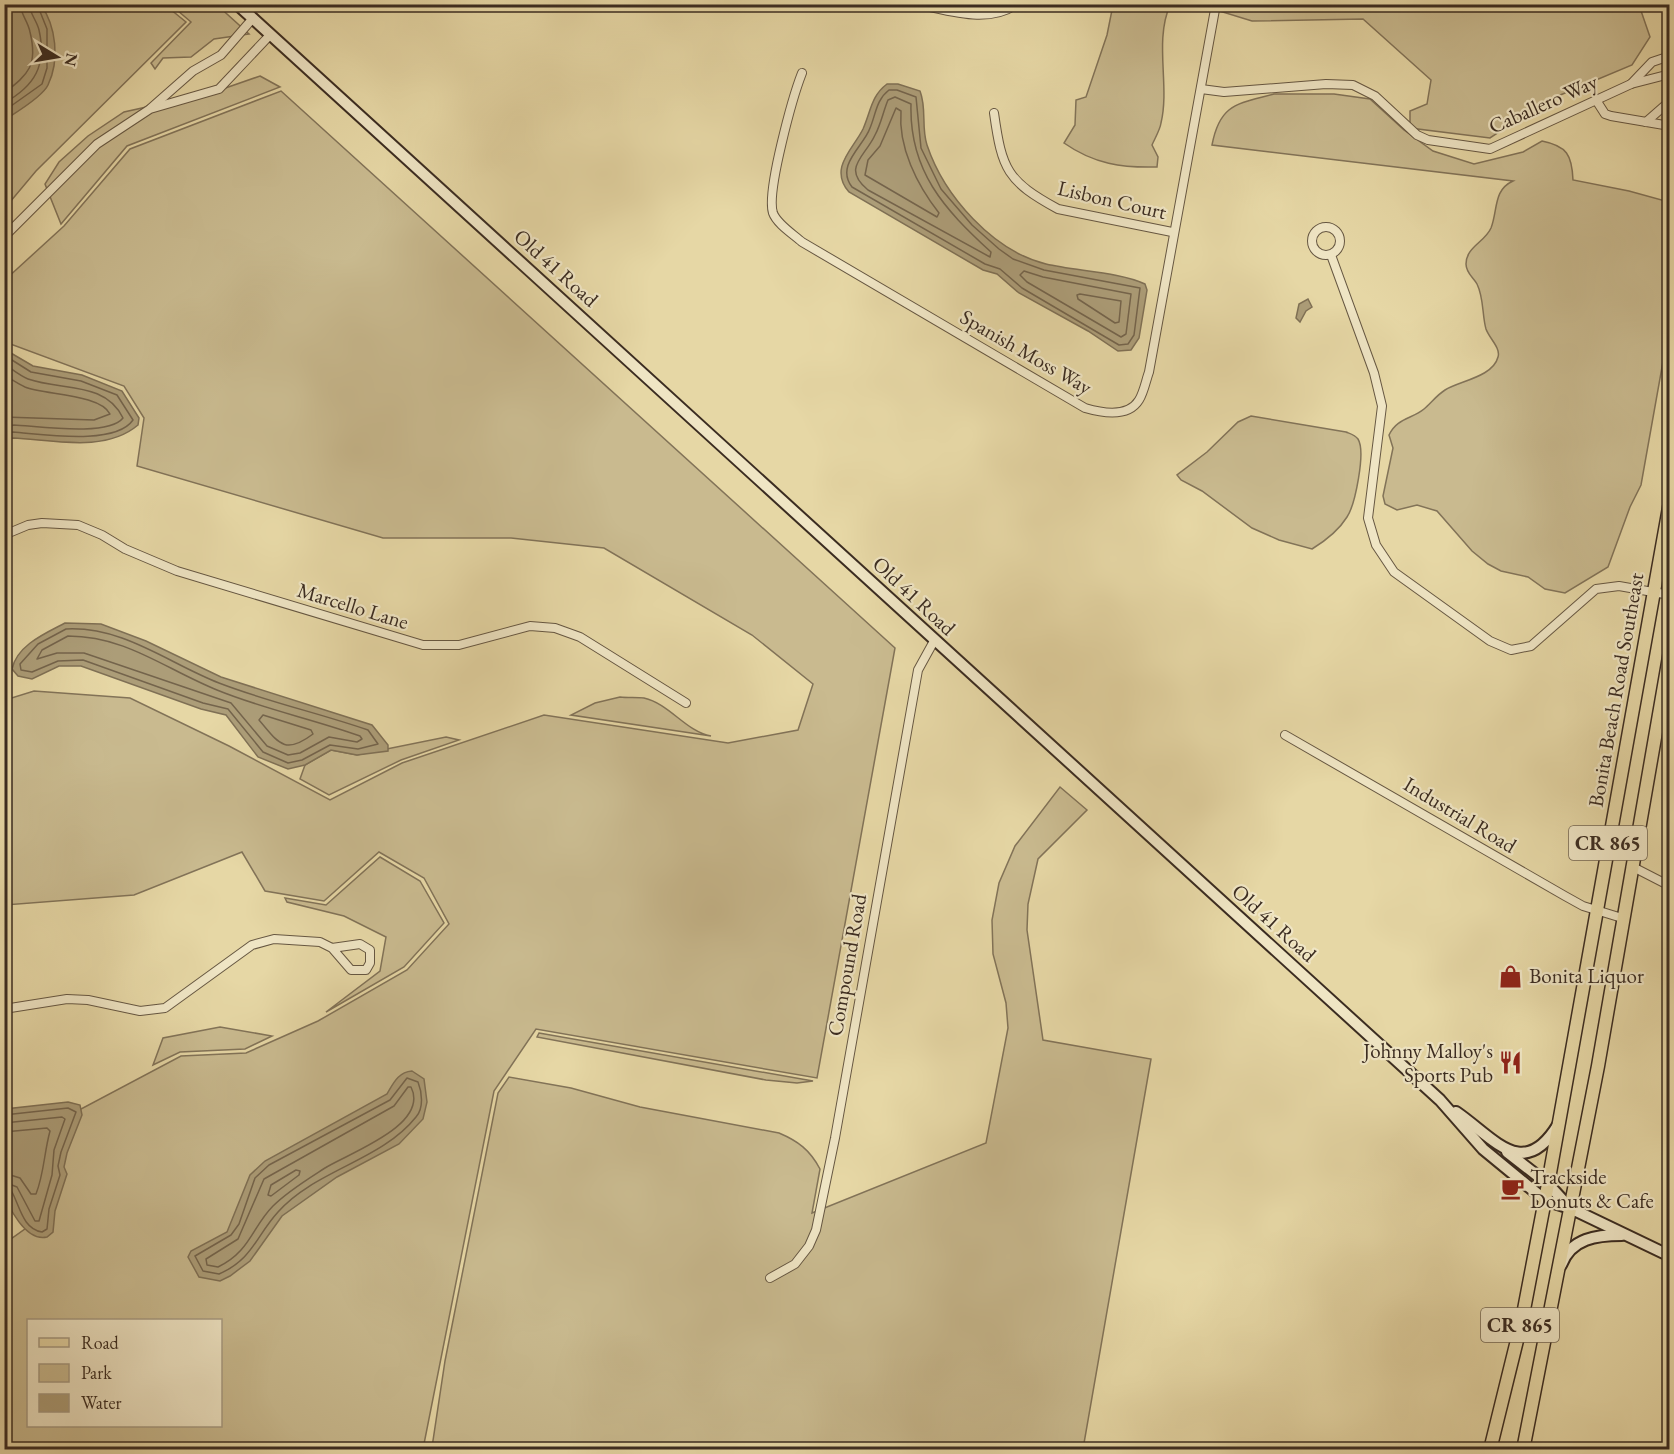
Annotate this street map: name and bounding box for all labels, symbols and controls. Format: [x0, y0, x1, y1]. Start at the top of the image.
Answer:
north arrow [27, 27, 87, 87]
text: N [60, 51, 83, 68]
street label: Caballero Way [1484, 67, 1602, 140]
street label: Lisbon Court [1055, 174, 1169, 225]
street label: Old 41 Road [509, 223, 604, 313]
street label: Spanish Moss Way [955, 303, 1098, 401]
street label: Old 41 Road [867, 550, 962, 641]
street label: Bonita Beach Road Southeast [1582, 570, 1649, 809]
street label: Marcello Lane [294, 576, 412, 635]
street label: Industrial Road [1399, 770, 1522, 859]
road number: CR 865 [1569, 826, 1647, 860]
street label: Old 41 Road [1227, 878, 1322, 968]
street label: Compound Road [821, 891, 872, 1038]
place label: Bonita Liquor [1529, 962, 1644, 989]
shop icon: Bonita Liquor [1498, 963, 1524, 989]
place label: Johnny Malloy's Sports Pub [1361, 1037, 1493, 1088]
restaurant icon: Johnny Malloy's Sports Pub [1498, 1050, 1524, 1076]
place label: Trackside Donuts & Cafe [1530, 1163, 1654, 1214]
cafe icon: Trackside Donuts & Cafe [1499, 1176, 1525, 1202]
road number: CR 865 [1481, 1308, 1559, 1342]
legend [27, 1319, 222, 1427]
text: Road [81, 1331, 120, 1354]
text: Park [81, 1361, 112, 1384]
text: Water [81, 1391, 122, 1414]

